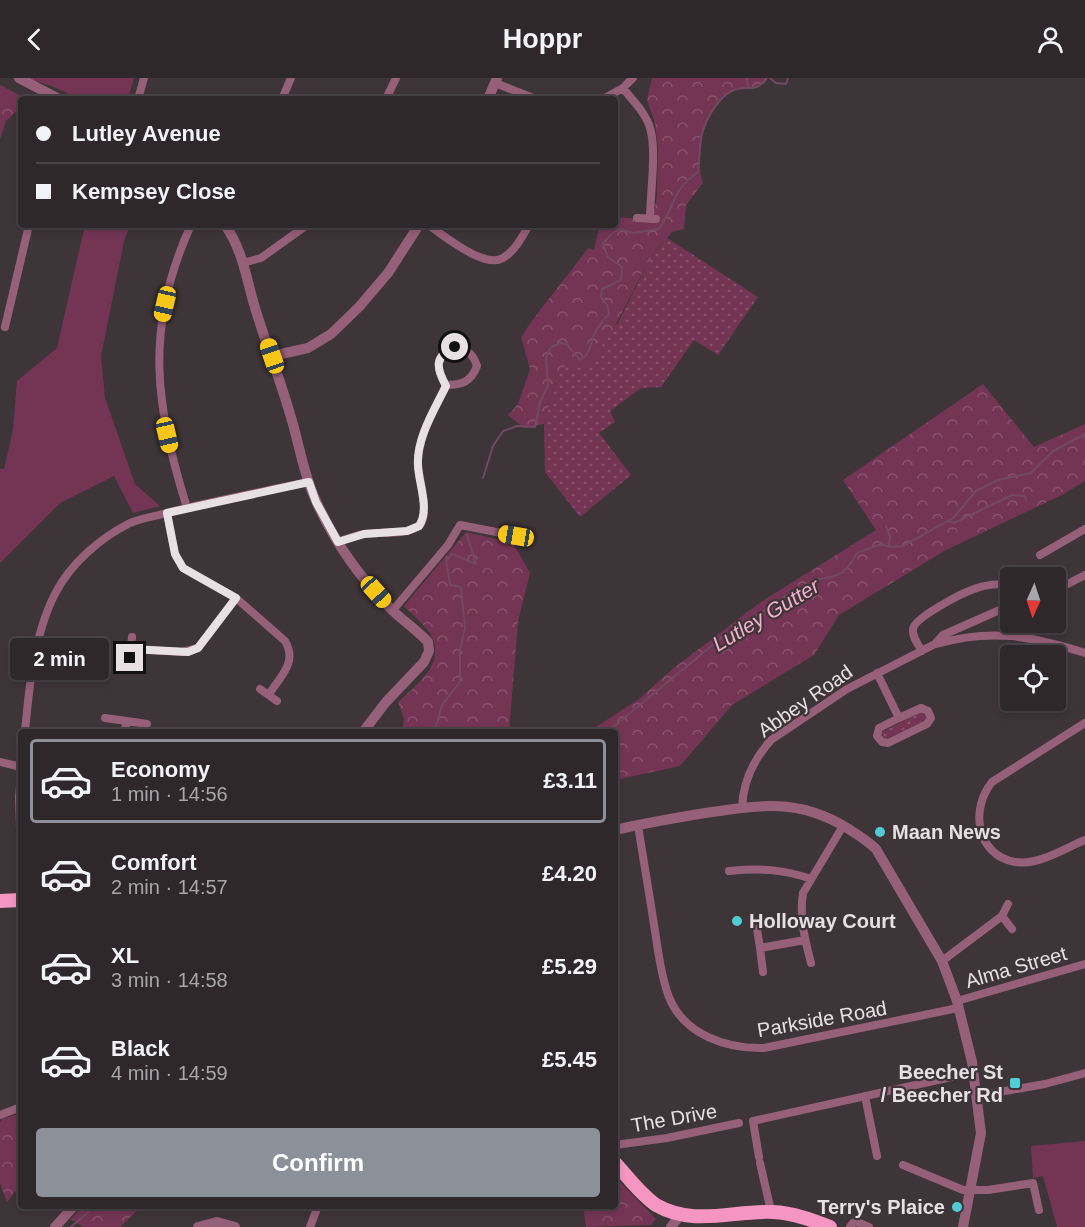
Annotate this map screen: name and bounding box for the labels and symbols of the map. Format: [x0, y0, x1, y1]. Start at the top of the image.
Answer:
car [152, 284, 178, 324]
route start [441, 333, 468, 360]
car [258, 336, 286, 376]
car [154, 415, 180, 455]
car [497, 524, 535, 548]
north arrow [1000, 567, 1066, 633]
car [357, 573, 395, 611]
water label: Lutley Gutter [708, 573, 824, 655]
callout: 2 min [10, 637, 109, 679]
route end [116, 644, 143, 671]
street label: Abbey Road [754, 660, 856, 742]
place label: Maan News [892, 821, 1001, 843]
marker: Maan News [873, 825, 887, 839]
place label: Holloway Court [749, 910, 896, 932]
marker: Holloway Court [730, 914, 744, 928]
street label: Alma Street [963, 942, 1070, 992]
street label: Parkside Road [755, 997, 889, 1041]
place label: Beecher St / Beecher Rd [881, 1061, 1003, 1106]
marker: Beecher St / Beecher Rd [1008, 1076, 1022, 1090]
street label: The Drive [629, 1100, 719, 1136]
place label: Terry's Plaice [817, 1196, 945, 1218]
marker: Terry's Plaice [950, 1200, 964, 1214]

